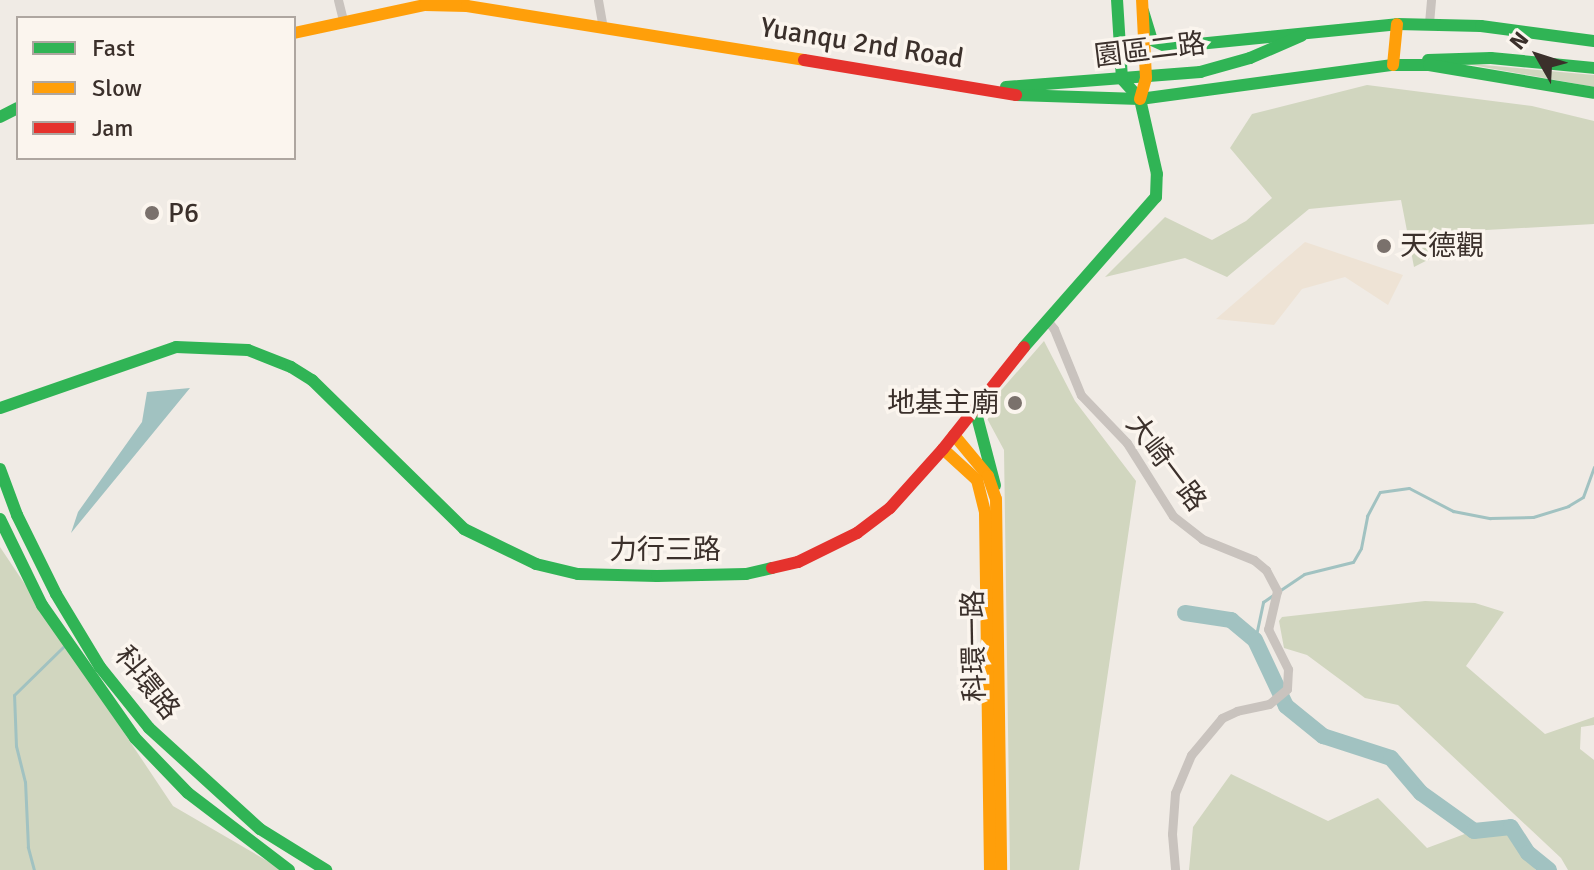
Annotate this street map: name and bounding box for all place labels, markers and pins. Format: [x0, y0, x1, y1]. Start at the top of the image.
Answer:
place label: P6 [168, 196, 199, 230]
marker: P6 [143, 204, 161, 222]
place label: 天德觀 [1400, 229, 1484, 263]
marker: 天德觀 [1375, 237, 1393, 255]
place label: 地基主廟 [887, 386, 999, 420]
marker: 地基主廟 [1006, 394, 1024, 412]

